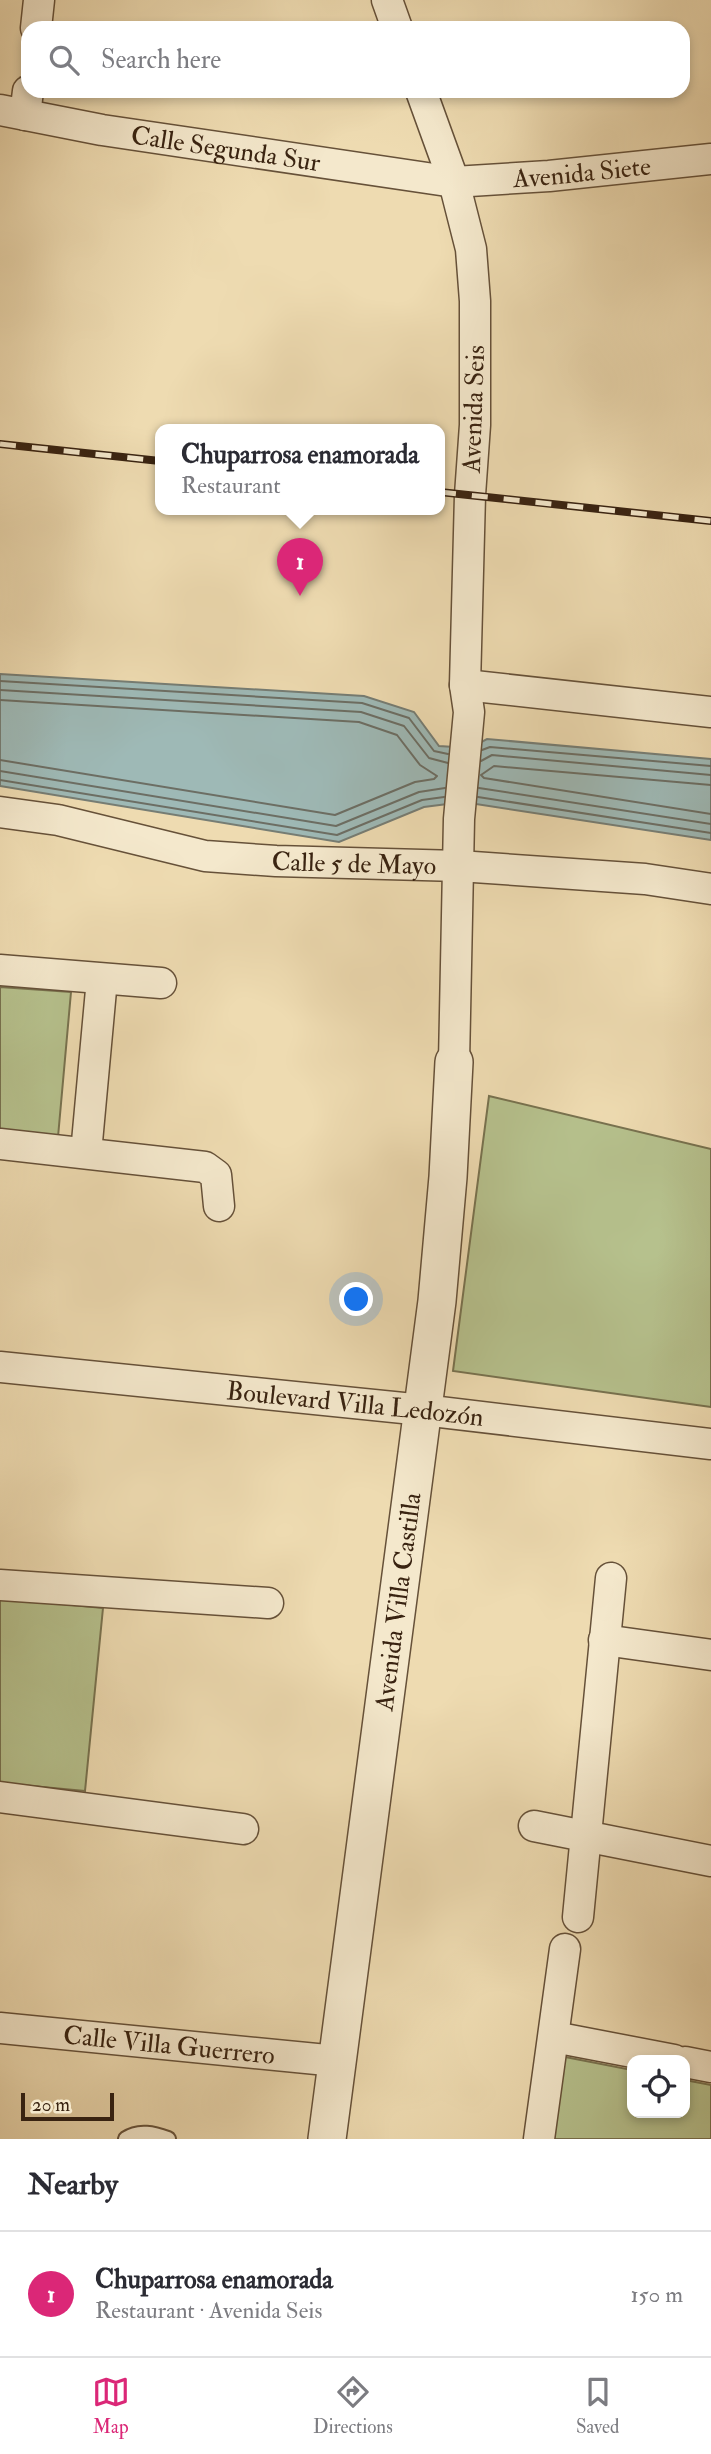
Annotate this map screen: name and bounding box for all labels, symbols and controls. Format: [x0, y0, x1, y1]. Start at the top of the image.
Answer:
search box [21, 21, 690, 98]
icon: search [45, 41, 83, 79]
text: Search here [101, 44, 221, 76]
street label: Calle Segunda Sur [129, 119, 323, 179]
street label: Avenida Siete [511, 150, 653, 195]
street label: Avenida Seis [456, 344, 492, 475]
popup [155, 424, 445, 515]
text: Chuparrosa enamorada [181, 439, 419, 471]
text: Restaurant [181, 471, 281, 500]
pin: 1 [277, 538, 323, 596]
street label: Calle 5 de Mayo [271, 846, 437, 882]
your location [339, 1282, 373, 1316]
street label: Boulevard Villa Ledozón [225, 1375, 485, 1434]
street label: Avenida Villa Castilla [368, 1490, 429, 1714]
street label: Calle Villa Guerrero [62, 2019, 276, 2072]
map controls [627, 2055, 690, 2118]
button: locate [627, 2055, 690, 2118]
scale bar [21, 2090, 114, 2122]
text: 20 m [32, 2093, 70, 2117]
text: Nearby [28, 2166, 118, 2203]
text: Chuparrosa enamorada [95, 2264, 333, 2296]
text: 1 [47, 2280, 55, 2309]
text: 150 m [630, 2280, 683, 2309]
text: Restaurant · Avenida Seis [95, 2296, 322, 2325]
tab: Map [92, 2373, 130, 2439]
tab: Directions [313, 2373, 393, 2439]
tab: Saved [576, 2373, 619, 2439]

